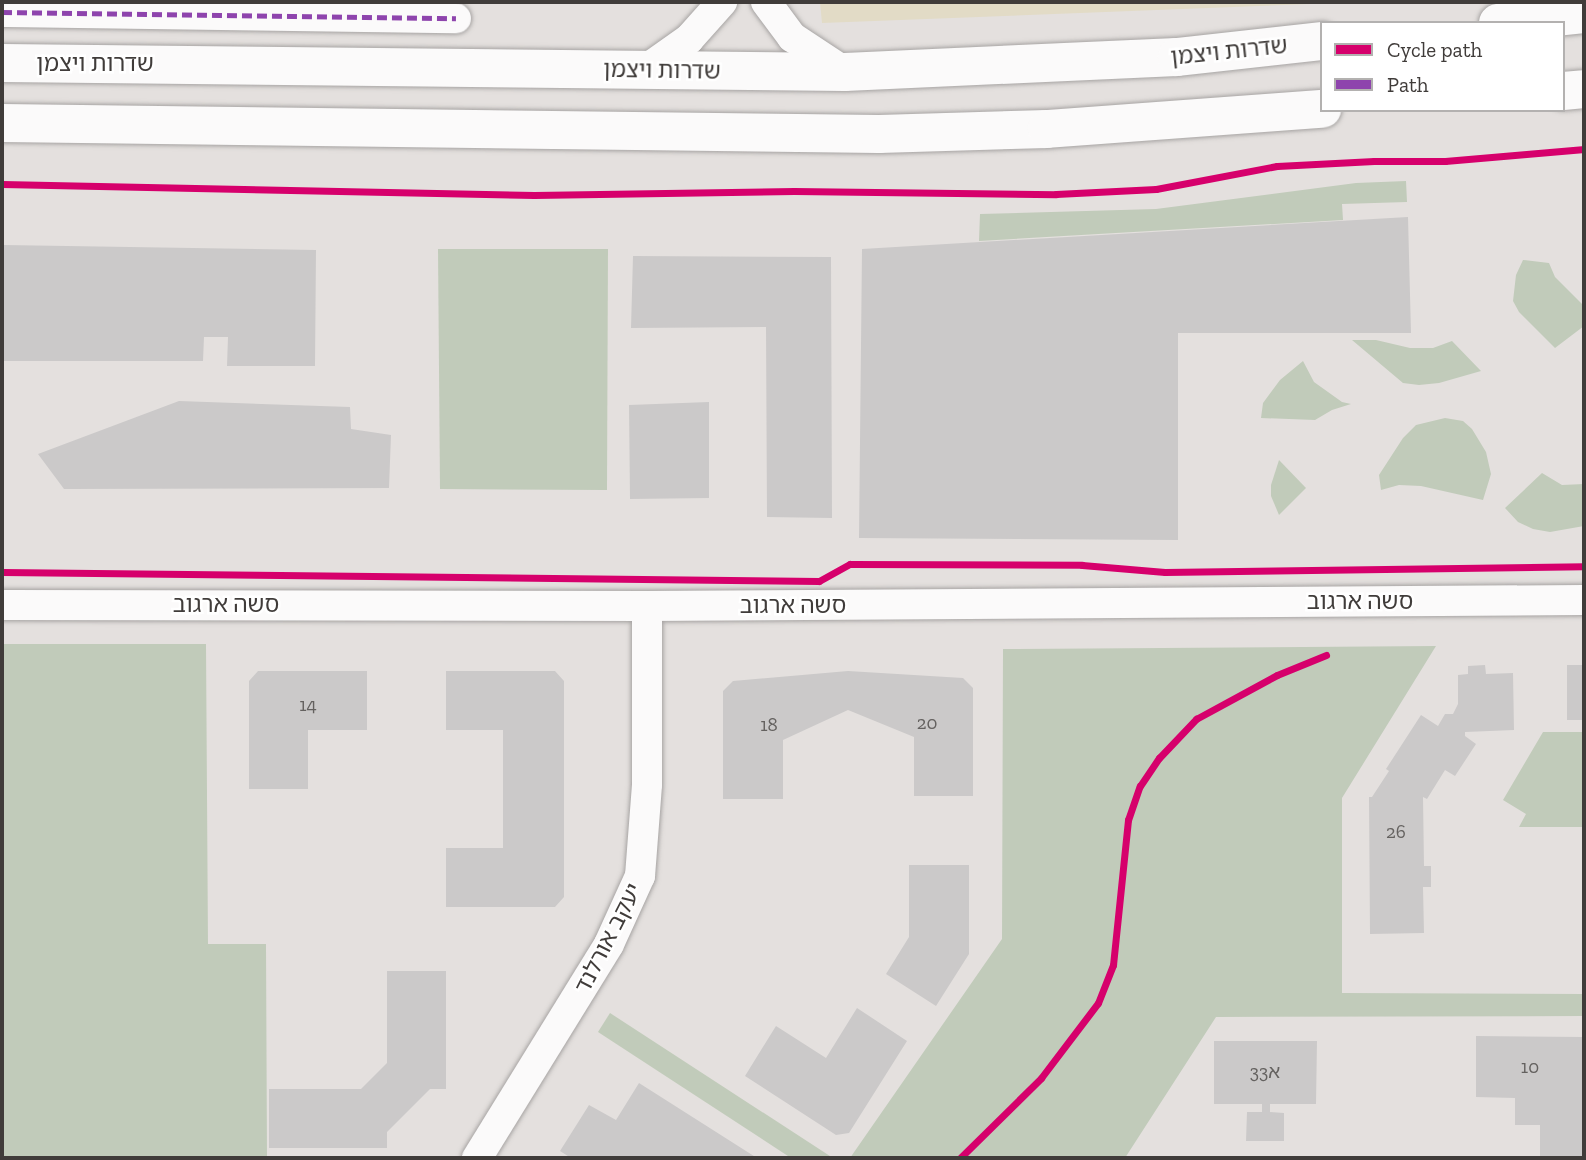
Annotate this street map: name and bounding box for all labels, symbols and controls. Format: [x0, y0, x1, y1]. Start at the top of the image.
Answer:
legend [1320, 21, 1565, 112]
street label: שדרות ויצמן [1169, 31, 1289, 71]
text: Cycle path [1387, 37, 1482, 62]
street label: שדרות ויצמן [36, 49, 154, 77]
street label: שדרות ויצמן [603, 55, 721, 85]
text: Path [1387, 72, 1429, 97]
street label: סשה ארגוב [1307, 587, 1413, 615]
street label: סשה ארגוב [173, 590, 279, 618]
street label: סשה ארגוב [740, 591, 846, 619]
house number: 14 [299, 694, 317, 716]
house number: 20 [917, 712, 937, 734]
house number: 18 [760, 714, 778, 736]
house number: 26 [1386, 821, 1406, 843]
street label: יעקב אורלנד [569, 878, 647, 998]
house number: 10 [1521, 1056, 1539, 1078]
house number: 33א [1250, 1061, 1280, 1083]

